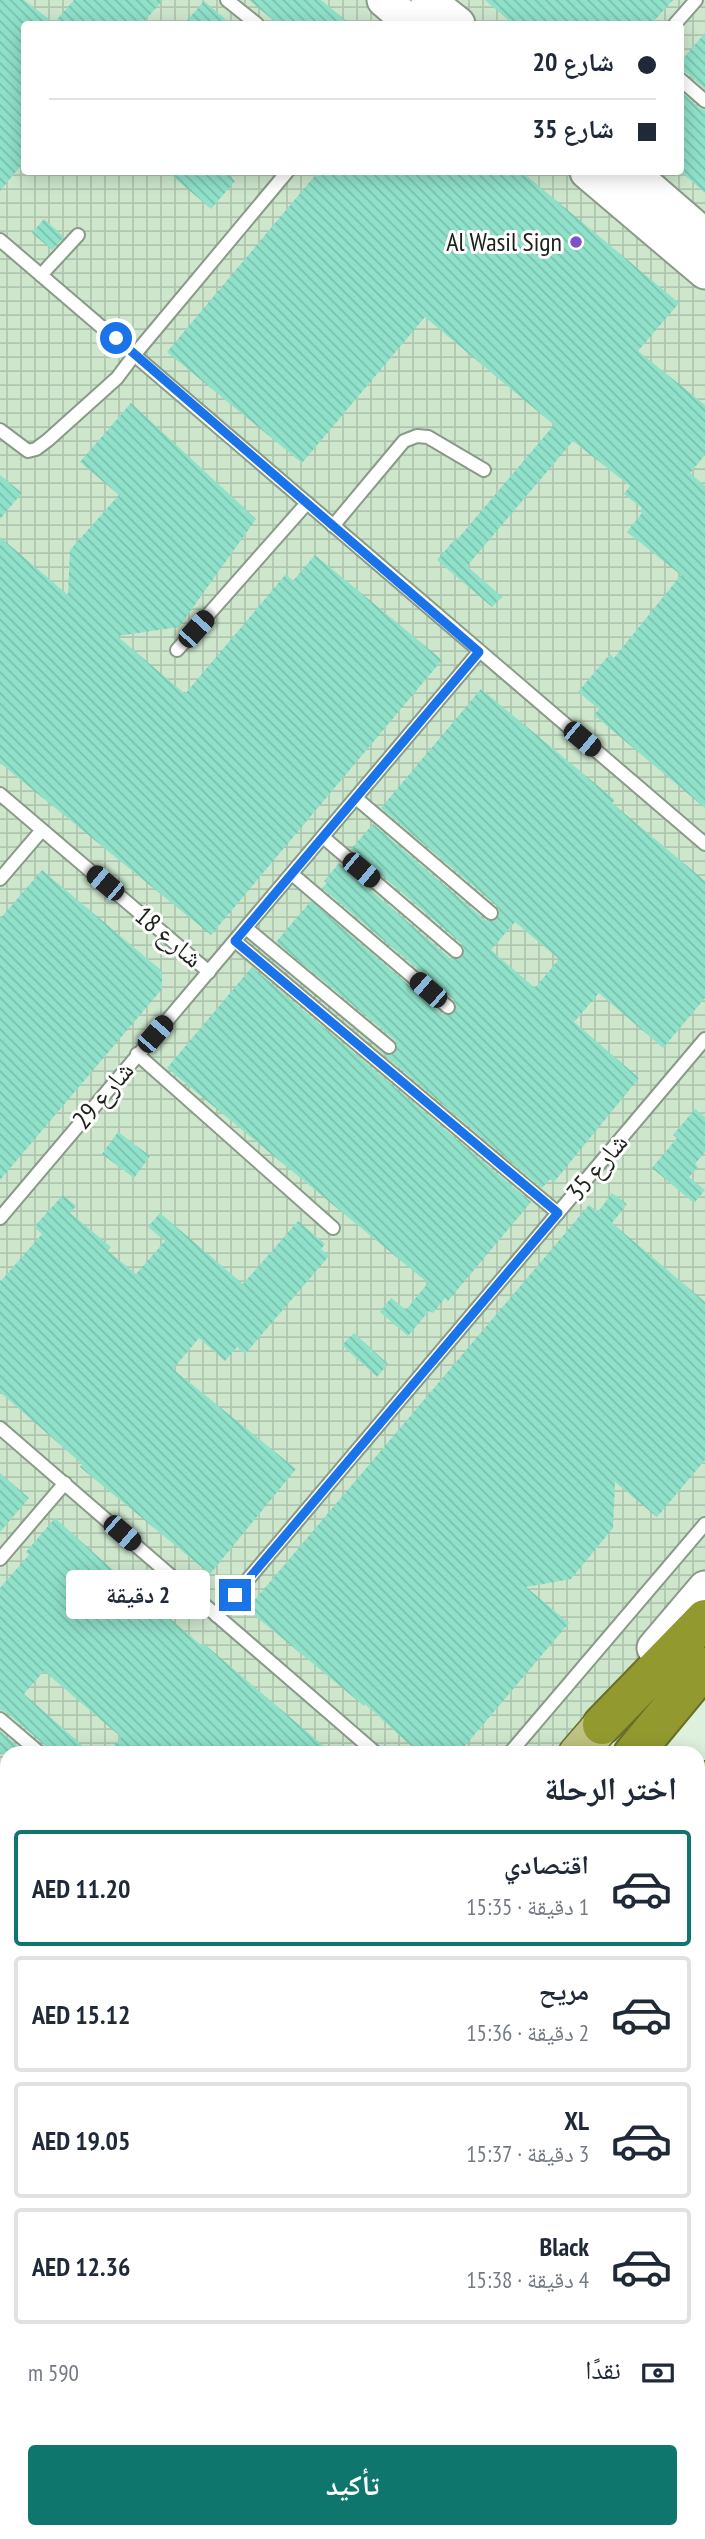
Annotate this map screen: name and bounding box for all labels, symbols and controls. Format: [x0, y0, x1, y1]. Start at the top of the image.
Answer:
text: شارع 20 [533, 45, 614, 78]
text: شارع 35 [533, 112, 614, 145]
place label: Al Wasil Sign [446, 225, 562, 258]
marker: Al Wasil Sign [568, 234, 584, 250]
route start [100, 322, 132, 354]
car [175, 606, 218, 652]
car [560, 717, 605, 761]
car [339, 848, 384, 892]
car [83, 861, 128, 905]
street label: شارع 18 [129, 899, 210, 974]
car [406, 968, 451, 1012]
car [134, 1011, 177, 1057]
street label: شارع 29 [65, 1054, 140, 1135]
street label: شارع 35 [559, 1126, 634, 1207]
car [100, 1511, 145, 1555]
callout: 2 دقيقة [67, 1570, 210, 1620]
route end [219, 1579, 251, 1611]
text: 2 دقيقة [106, 1580, 170, 1609]
text: اختر الرحلة [544, 1767, 677, 1809]
text: اقتصادي [504, 1848, 589, 1881]
icon: car [610, 1857, 673, 1920]
text: AED 11.20 [32, 1872, 130, 1905]
text: 1 دقيقة · 15:35 [466, 1892, 589, 1921]
text: مريح [539, 1974, 589, 2007]
icon: car [610, 1983, 673, 2046]
text: AED 15.12 [32, 1998, 130, 2031]
text: 2 دقيقة · 15:36 [466, 2018, 589, 2047]
text: XL [564, 2104, 589, 2137]
icon: car [610, 2109, 673, 2172]
text: AED 19.05 [32, 2124, 130, 2157]
text: 3 دقيقة · 15:37 [466, 2139, 589, 2168]
text: Black [539, 2230, 589, 2263]
icon: car [610, 2235, 673, 2298]
text: AED 12.36 [32, 2250, 130, 2283]
text: 4 دقيقة · 15:38 [466, 2265, 589, 2294]
text: نقدًا [585, 2353, 621, 2386]
icon: cash [639, 2354, 677, 2392]
text: 590 m [28, 2358, 79, 2387]
button: تأكيد [28, 2445, 677, 2525]

